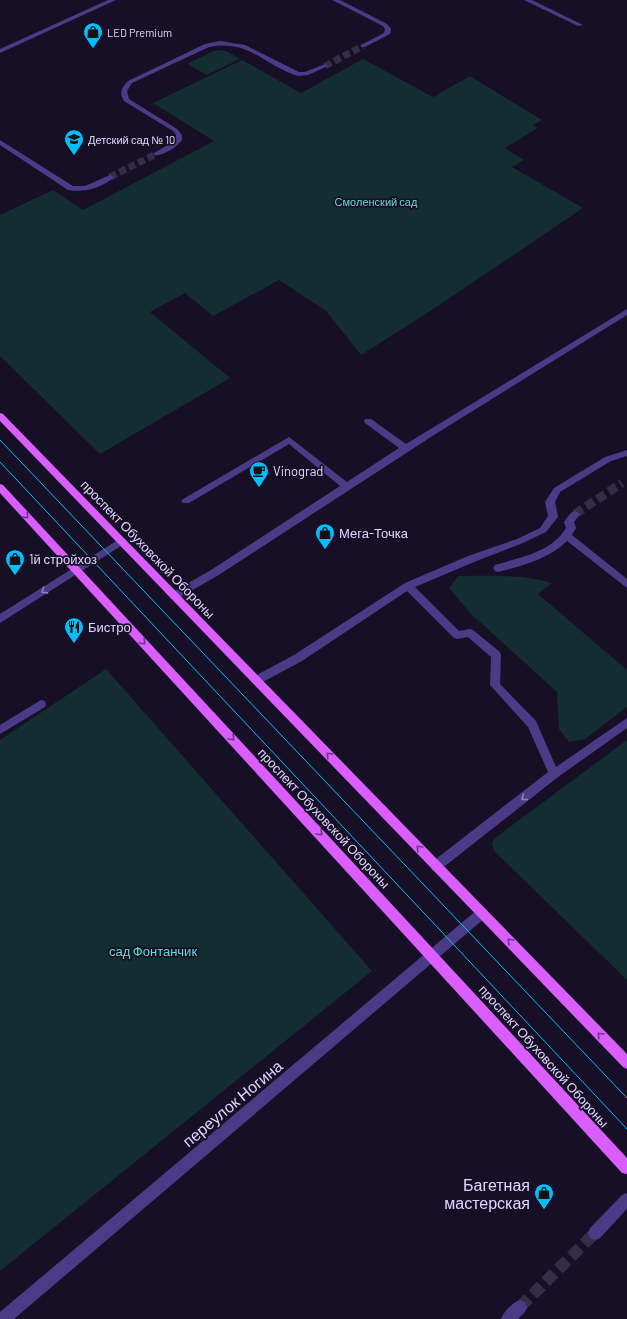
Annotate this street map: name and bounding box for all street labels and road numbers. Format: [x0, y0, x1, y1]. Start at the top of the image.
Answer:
street label: проспект Обуховской Обороны [78, 477, 218, 621]
street label: проспект Обуховской Обороны [255, 745, 393, 891]
street label: проспект Обуховской Обороны [476, 982, 612, 1130]
street label: переулок Ногина [178, 1056, 286, 1150]

